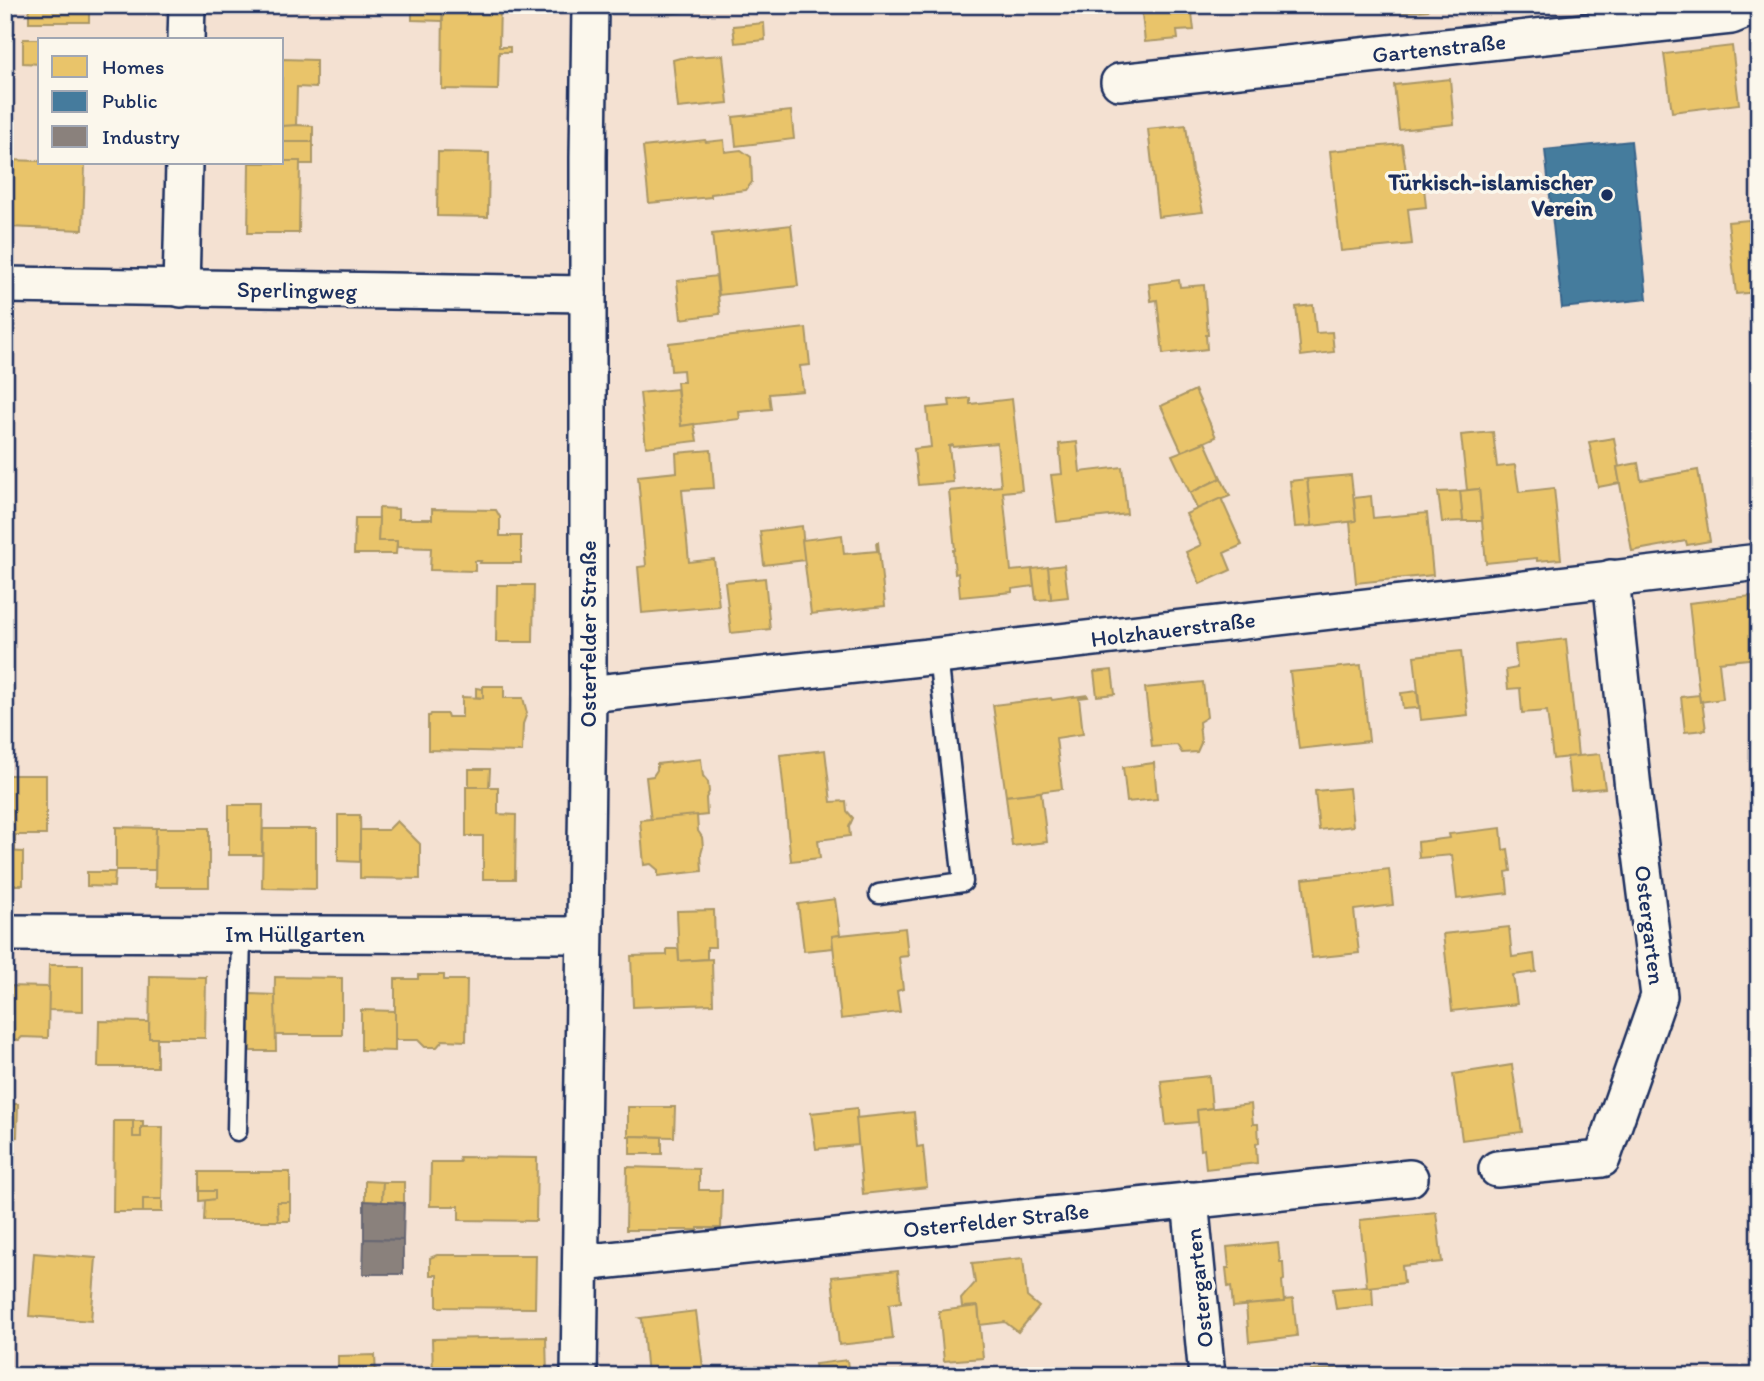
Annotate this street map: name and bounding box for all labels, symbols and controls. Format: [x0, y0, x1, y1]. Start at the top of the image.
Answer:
street label: Gartenstraße [1371, 27, 1507, 69]
legend [38, 38, 284, 164]
text: Homes [102, 54, 164, 79]
text: Public [102, 88, 158, 113]
text: Industry [102, 124, 180, 149]
place label: Türkisch-islamischer Verein [1387, 168, 1594, 222]
marker: Türkisch-islamischer Verein [1599, 187, 1615, 203]
street label: Sperlingweg [237, 275, 358, 305]
street label: Osterfelder Straße [574, 540, 602, 728]
street label: Holzhauerstraße [1089, 605, 1257, 653]
street label: Ostergarten [1629, 864, 1671, 986]
street label: Im Hüllgarten [225, 920, 365, 948]
street label: Osterfelder Straße [901, 1196, 1091, 1244]
street label: Ostergarten [1179, 1227, 1219, 1349]

